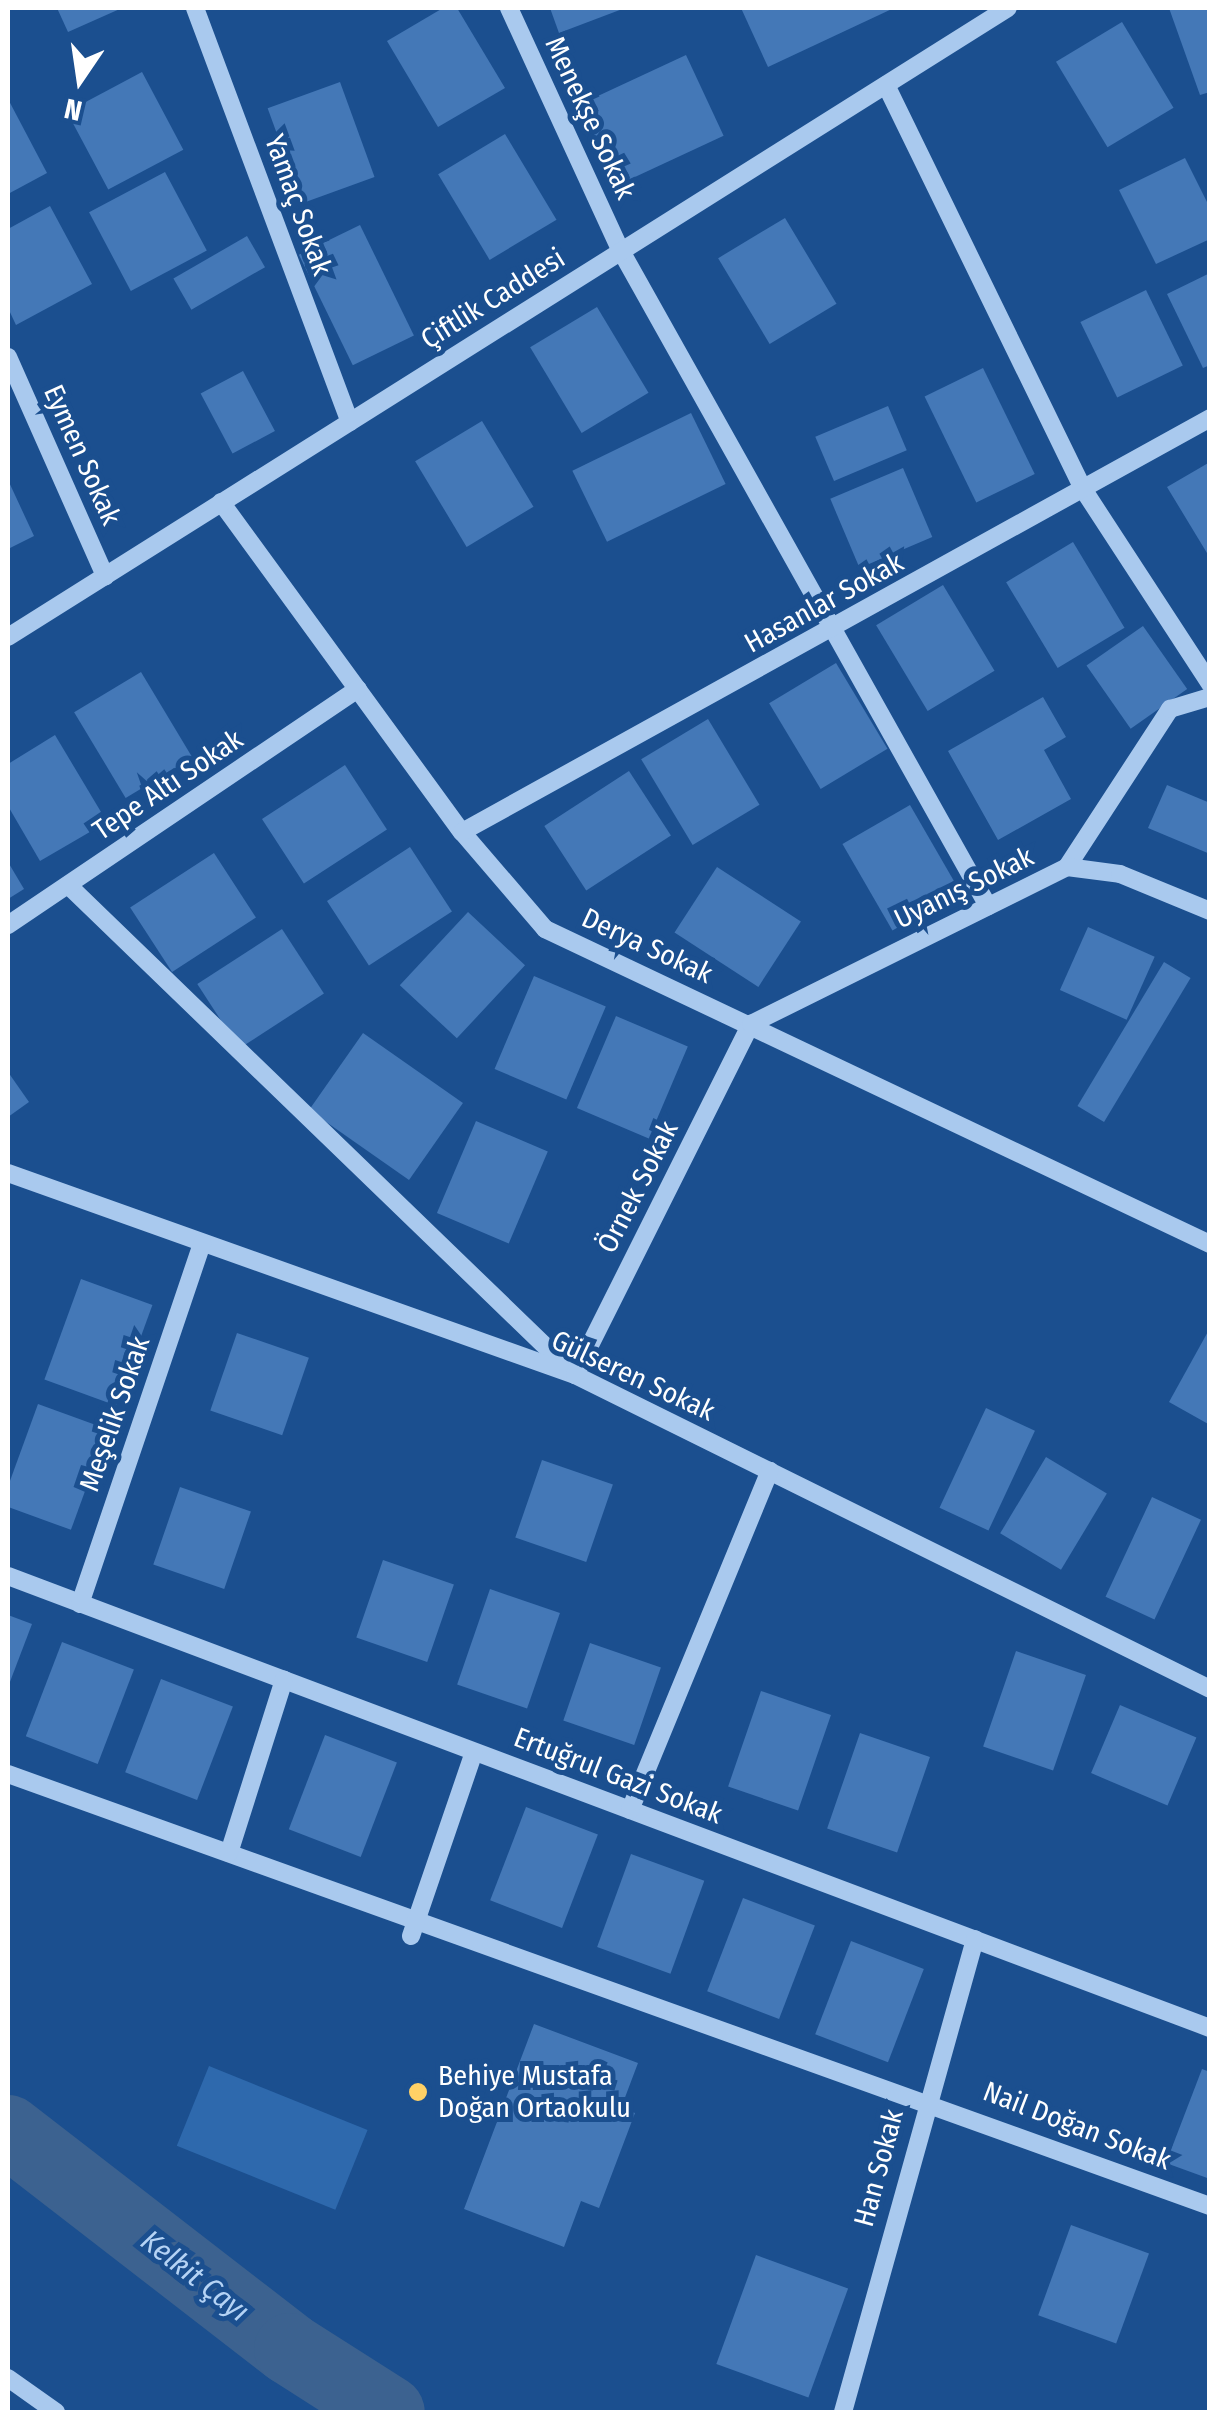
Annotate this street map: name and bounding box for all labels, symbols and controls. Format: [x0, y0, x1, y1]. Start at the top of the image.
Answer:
north arrow [30, 30, 130, 130]
street label: Menekşe Sokak [538, 31, 642, 205]
text: N [61, 92, 85, 128]
street label: Yamaç Sokak [257, 130, 339, 280]
street label: Çiftlik Caddesi [415, 241, 571, 357]
street label: Eymen Sokak [36, 380, 128, 530]
street label: Hasanlar Sokak [739, 546, 909, 660]
street label: Tepe Altı Sokak [87, 723, 249, 847]
street label: Uyanış Sokak [889, 840, 1039, 936]
street label: Derya Sokak [576, 901, 718, 991]
street label: Örnek Sokak [590, 1115, 686, 1259]
street label: Gülseren Sokak [546, 1324, 720, 1428]
street label: Meşelik Sokak [73, 1332, 157, 1496]
street label: Ertuğrul Gazi Sokak [509, 1721, 727, 1831]
place label: Behiye Mustafa Doğan Ortaokulu [438, 2059, 631, 2125]
street label: Nail Doğan Sokak [978, 2075, 1176, 2177]
marker: Behiye Mustafa Doğan Ortaokulu [407, 2081, 429, 2103]
street label: Han Sokak [847, 2106, 911, 2230]
water label: Kelkit Çayı [134, 2223, 256, 2329]

